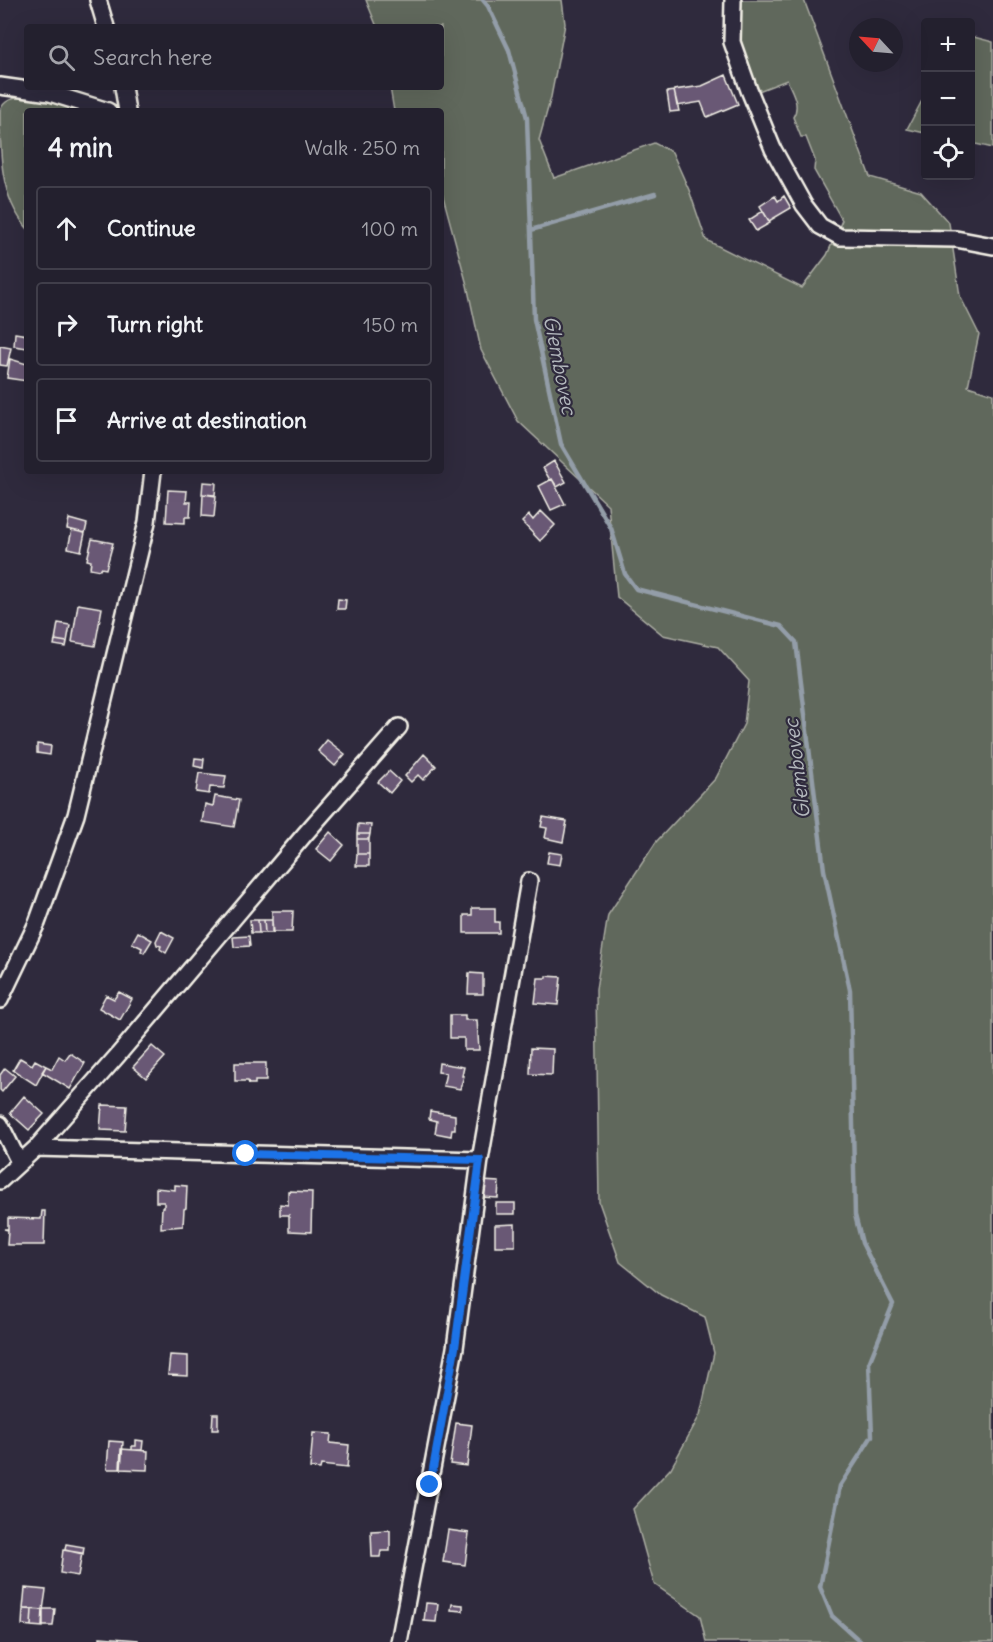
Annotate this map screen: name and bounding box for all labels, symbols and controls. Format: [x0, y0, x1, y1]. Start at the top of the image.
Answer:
north arrow [849, 18, 903, 72]
map controls [921, 18, 975, 180]
button: + [921, 18, 975, 72]
search box [24, 24, 444, 90]
icon: search [45, 41, 78, 74]
text: Search here [93, 43, 212, 71]
button: − [921, 72, 975, 126]
button: locate [921, 126, 975, 180]
text: 4 min [48, 131, 113, 164]
text: Walk · 250 m [305, 135, 420, 160]
icon: ahead [50, 212, 83, 245]
text: Continue [107, 214, 196, 242]
text: 100 m [361, 216, 418, 241]
icon: right [50, 308, 83, 341]
text: Turn right [107, 310, 203, 338]
text: 150 m [363, 312, 418, 337]
water label: Glembovec [539, 313, 583, 418]
icon: arrive [50, 404, 83, 437]
text: Arrive at destination [107, 406, 307, 434]
water label: Glembovec [778, 716, 815, 820]
route start [232, 1140, 258, 1166]
route end [416, 1471, 442, 1497]

